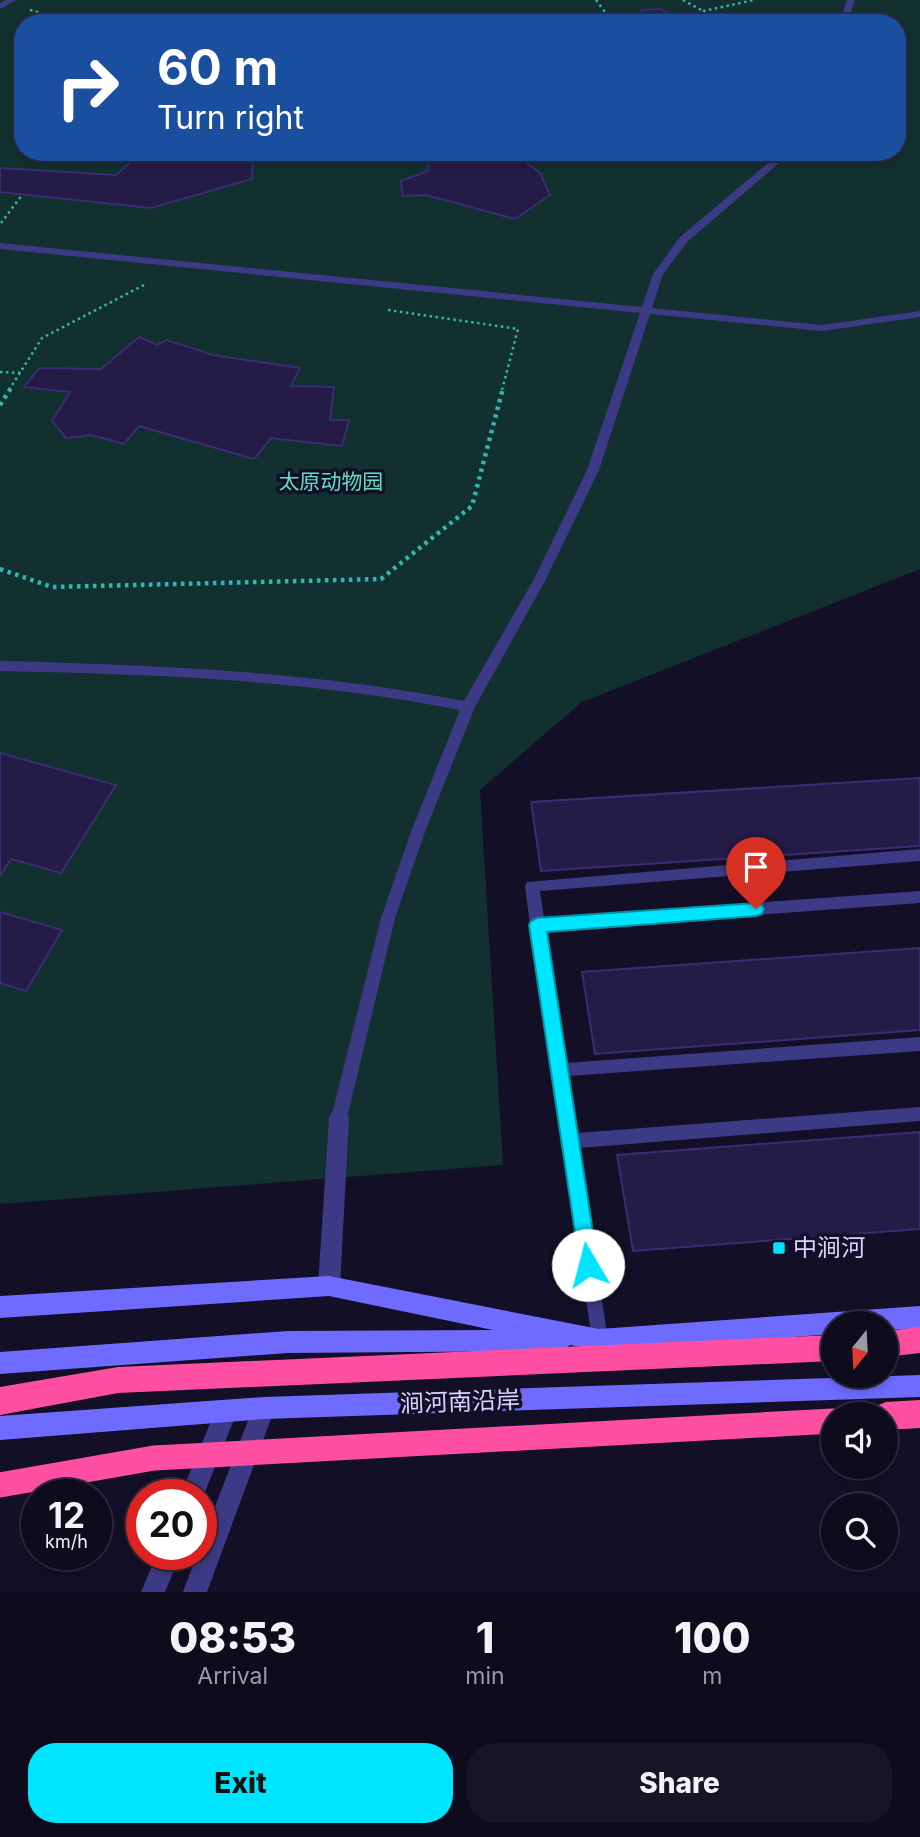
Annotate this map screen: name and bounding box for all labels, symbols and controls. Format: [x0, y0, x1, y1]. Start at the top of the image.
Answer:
text: 60 m [157, 38, 278, 97]
icon: right [42, 42, 133, 133]
text: Turn right [157, 98, 304, 137]
park label: 太原动物园 [279, 469, 384, 494]
pin [726, 837, 786, 909]
icon: arrive [737, 848, 775, 886]
position arrow [551, 1228, 625, 1302]
place label: 中涧河 [793, 1233, 865, 1262]
marker: 中涧河 [771, 1240, 787, 1256]
north arrow [821, 1311, 898, 1388]
map controls [821, 1311, 898, 1570]
street label: 涧河南沿岸 [400, 1385, 520, 1418]
button: sound [821, 1402, 898, 1479]
speed limit sign: 20 [126, 1479, 217, 1570]
button: search [821, 1493, 898, 1570]
text: 12 [48, 1494, 85, 1536]
text: km/h [45, 1531, 88, 1552]
text: 08:53 [169, 1612, 296, 1663]
text: 1 [476, 1612, 494, 1663]
text: 100 [674, 1612, 751, 1663]
text: Arrival [197, 1662, 268, 1690]
text: min [465, 1662, 505, 1690]
text: m [702, 1662, 722, 1690]
button: Exit [28, 1743, 453, 1823]
button: Share [467, 1743, 892, 1823]

